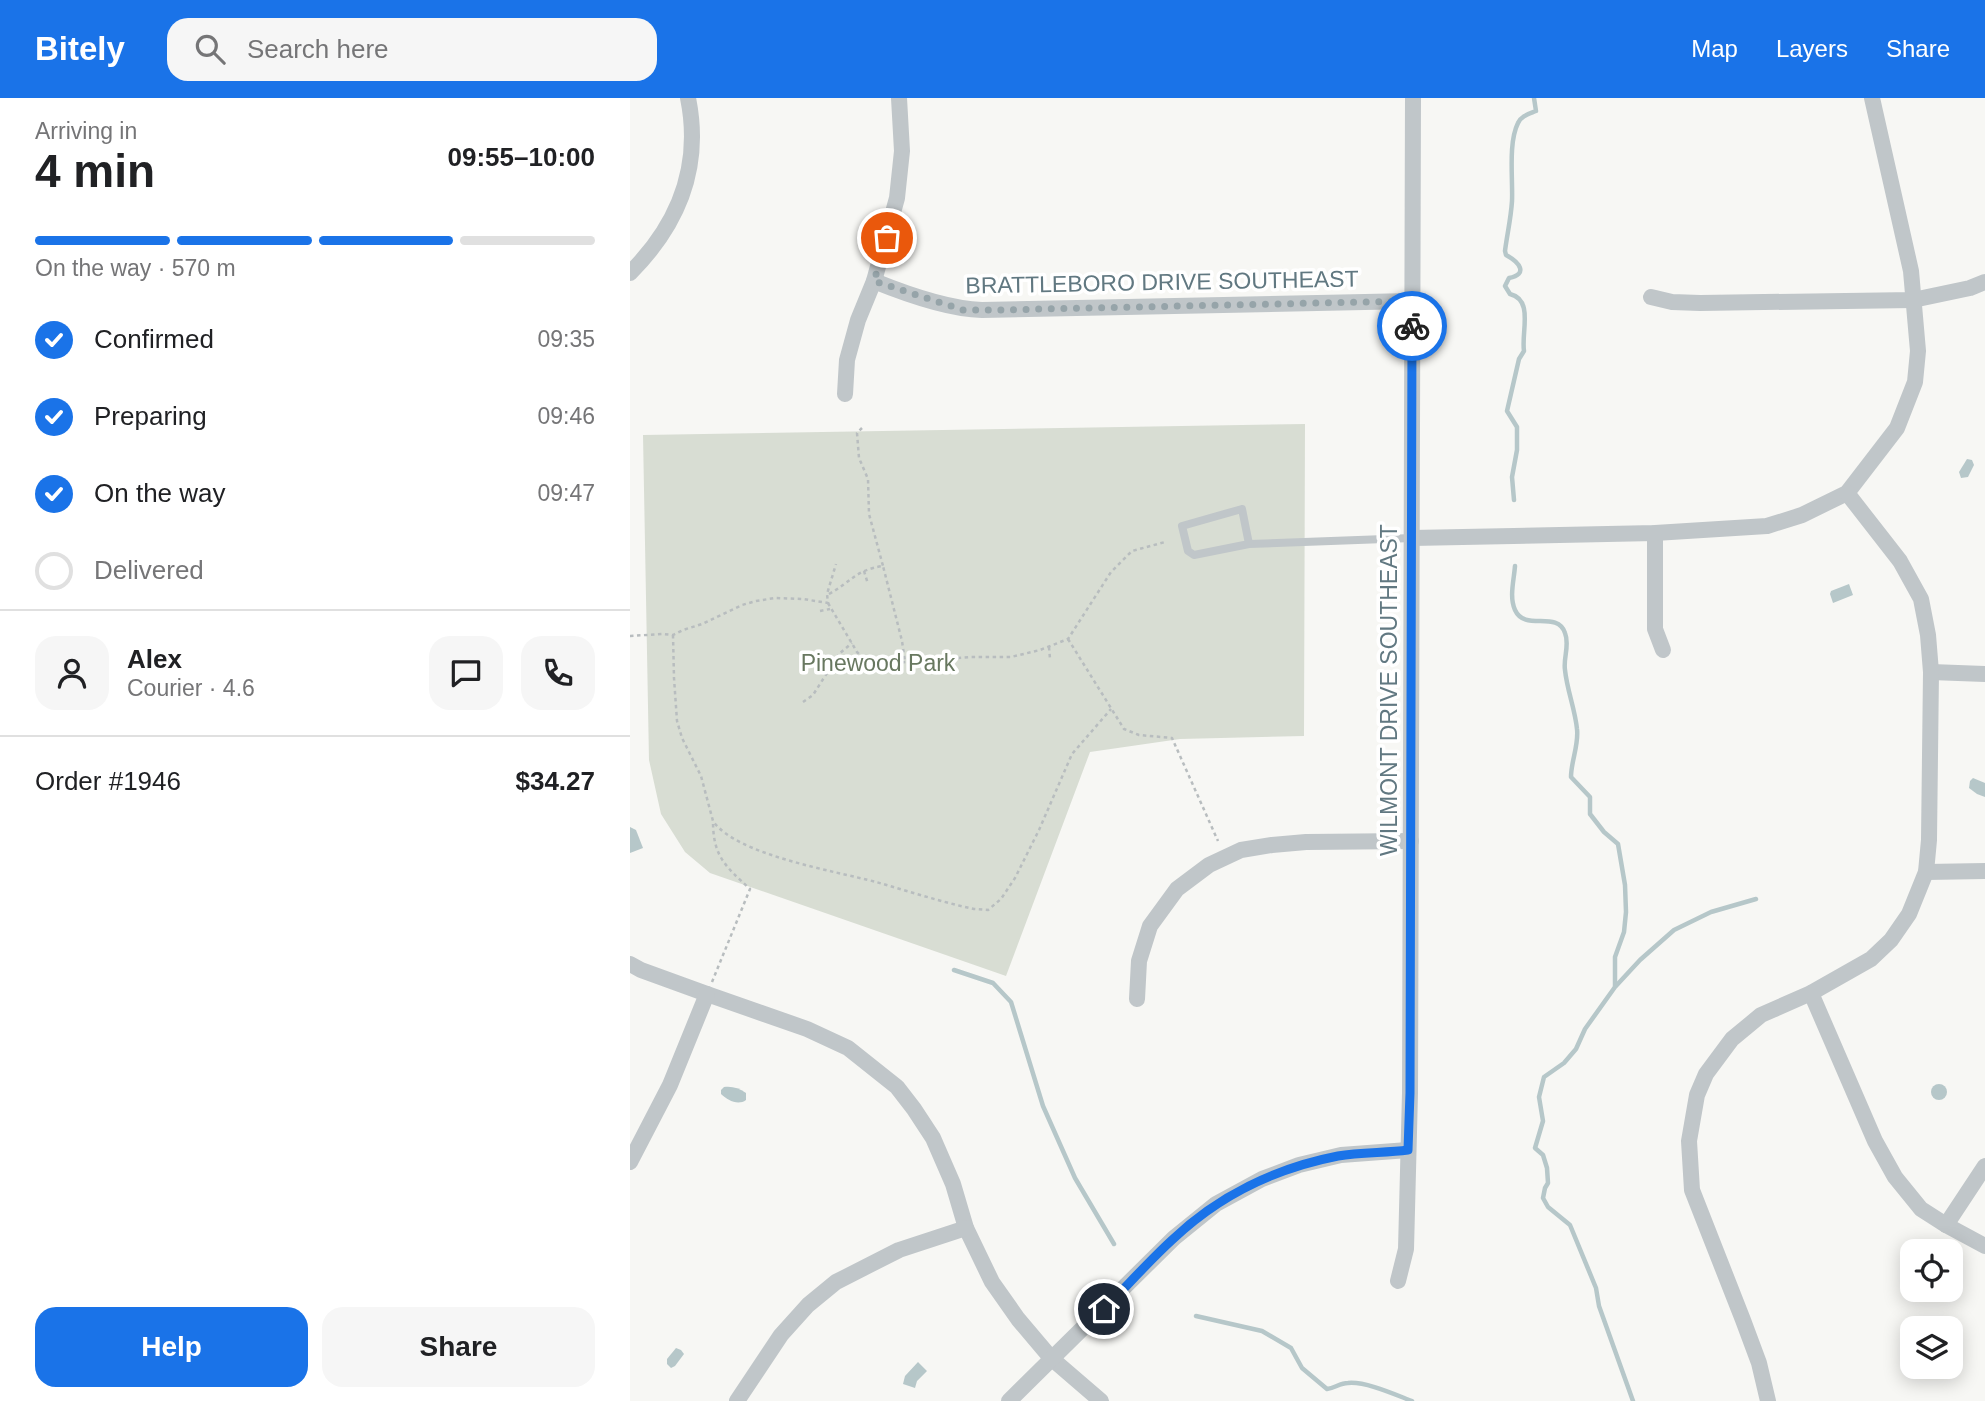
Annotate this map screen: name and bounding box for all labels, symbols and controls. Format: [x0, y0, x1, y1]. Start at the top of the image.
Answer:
search box [167, 18, 657, 81]
text: Bitely [35, 30, 125, 67]
icon: search [191, 30, 229, 68]
text: Search here [247, 34, 389, 64]
text: Map [1691, 35, 1738, 62]
text: Layers [1776, 35, 1848, 62]
text: Share [1886, 35, 1950, 62]
text: Arriving in [35, 118, 137, 144]
text: 09:55–10:00 [448, 142, 595, 172]
text: 4 min [35, 145, 155, 197]
pin [857, 208, 917, 268]
icon: bag [868, 219, 906, 257]
text: On the way · 570 m [35, 255, 236, 281]
street label: BRATTLEBORO DRIVE SOUTHEAST [965, 266, 1359, 298]
courier [1377, 291, 1447, 361]
icon: bike [1393, 307, 1431, 345]
icon: check [35, 321, 73, 359]
text: Confirmed [94, 324, 214, 354]
text: 09:35 [537, 326, 595, 352]
icon: check [35, 398, 73, 436]
text: Preparing [94, 401, 207, 431]
text: 09:46 [537, 403, 595, 429]
icon: check [35, 475, 73, 513]
text: On the way [94, 478, 226, 508]
text: 09:47 [537, 480, 595, 506]
street label: WILMONT DRIVE SOUTHEAST [1376, 524, 1402, 856]
text: Delivered [94, 555, 204, 585]
button: person [35, 636, 109, 710]
button: chat [429, 636, 503, 710]
button: phone [521, 636, 595, 710]
text: Alex [127, 644, 182, 674]
park label: Pinewood Park [801, 650, 956, 676]
text: Courier · 4.6 [127, 675, 255, 701]
text: Order #1946 [35, 766, 181, 796]
text: $34.27 [515, 766, 595, 796]
map controls [1900, 1239, 1963, 1379]
button: locate [1900, 1239, 1963, 1302]
pin [1074, 1279, 1134, 1339]
icon: home [1085, 1290, 1123, 1328]
button: Help [35, 1307, 308, 1387]
button: Share [322, 1307, 595, 1387]
button: layers [1900, 1316, 1963, 1379]

